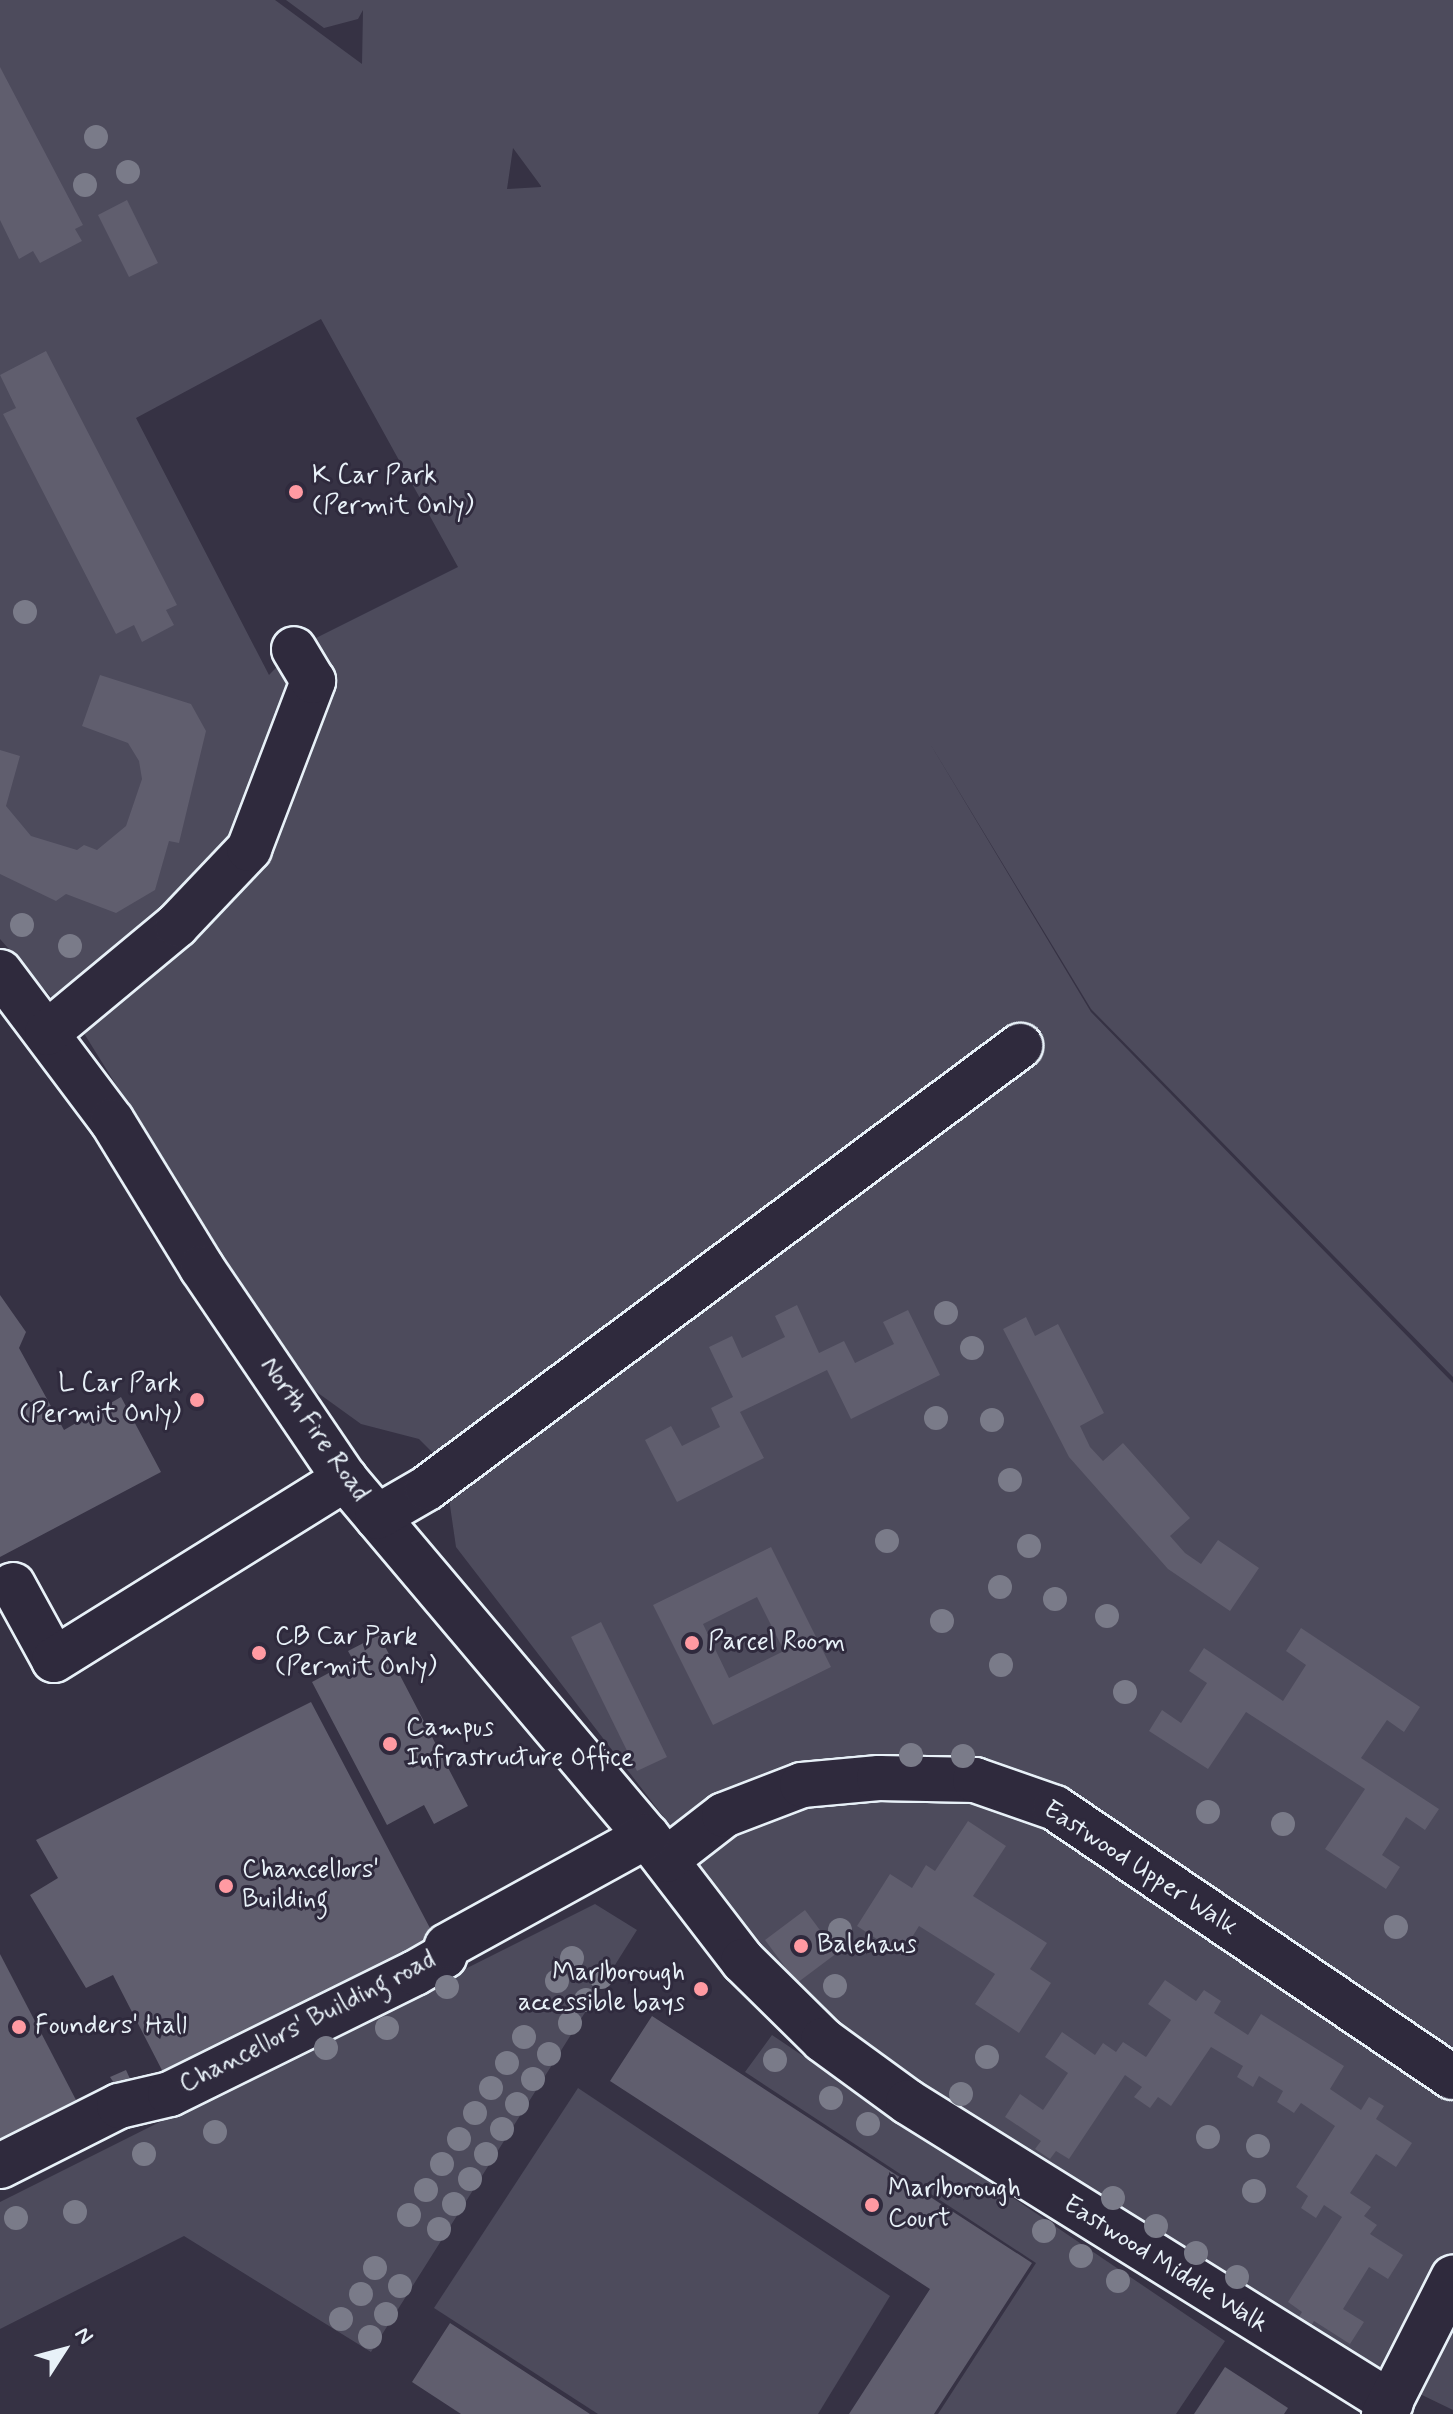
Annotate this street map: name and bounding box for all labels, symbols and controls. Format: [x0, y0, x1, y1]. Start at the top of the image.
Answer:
place label: K Car Park (Permit Only) [312, 461, 475, 522]
marker: K Car Park (Permit Only) [287, 483, 305, 501]
street label: North Fire Road [253, 1352, 375, 1508]
place label: L Car Park (Permit Only) [18, 1369, 181, 1430]
marker: L Car Park (Permit Only) [188, 1391, 206, 1409]
place label: CB Car Park (Permit Only) [275, 1622, 438, 1684]
place label: Parcel Room [708, 1627, 843, 1659]
marker: Parcel Room [683, 1634, 701, 1652]
marker: CB Car Park (Permit Only) [250, 1644, 268, 1662]
place label: Campus Infrastructure Office [406, 1713, 635, 1774]
marker: Campus Infrastructure Office [381, 1735, 399, 1753]
street label: Eastwood Upper Walk [1035, 1793, 1245, 1945]
place label: Chancellors' Building [242, 1855, 379, 1916]
marker: Chancellors' Building [217, 1877, 235, 1895]
place label: Balehaus [817, 1930, 917, 1962]
marker: Balehaus [792, 1937, 810, 1955]
street label: Chancellors' Building road [175, 1945, 441, 2101]
place label: Marlborough accessible bays [520, 1958, 685, 2020]
marker: Marlborough accessible bays [692, 1980, 710, 1998]
place label: Founders' Hall [35, 2011, 187, 2043]
marker: Founders' Hall [10, 2018, 28, 2036]
place label: Marlborough Court [888, 2174, 1021, 2236]
street label: Eastwood Middle Walk [1054, 2188, 1276, 2342]
marker: Marlborough Court [863, 2196, 881, 2214]
north arrow [24, 2310, 104, 2390]
text: N [68, 2322, 99, 2350]

